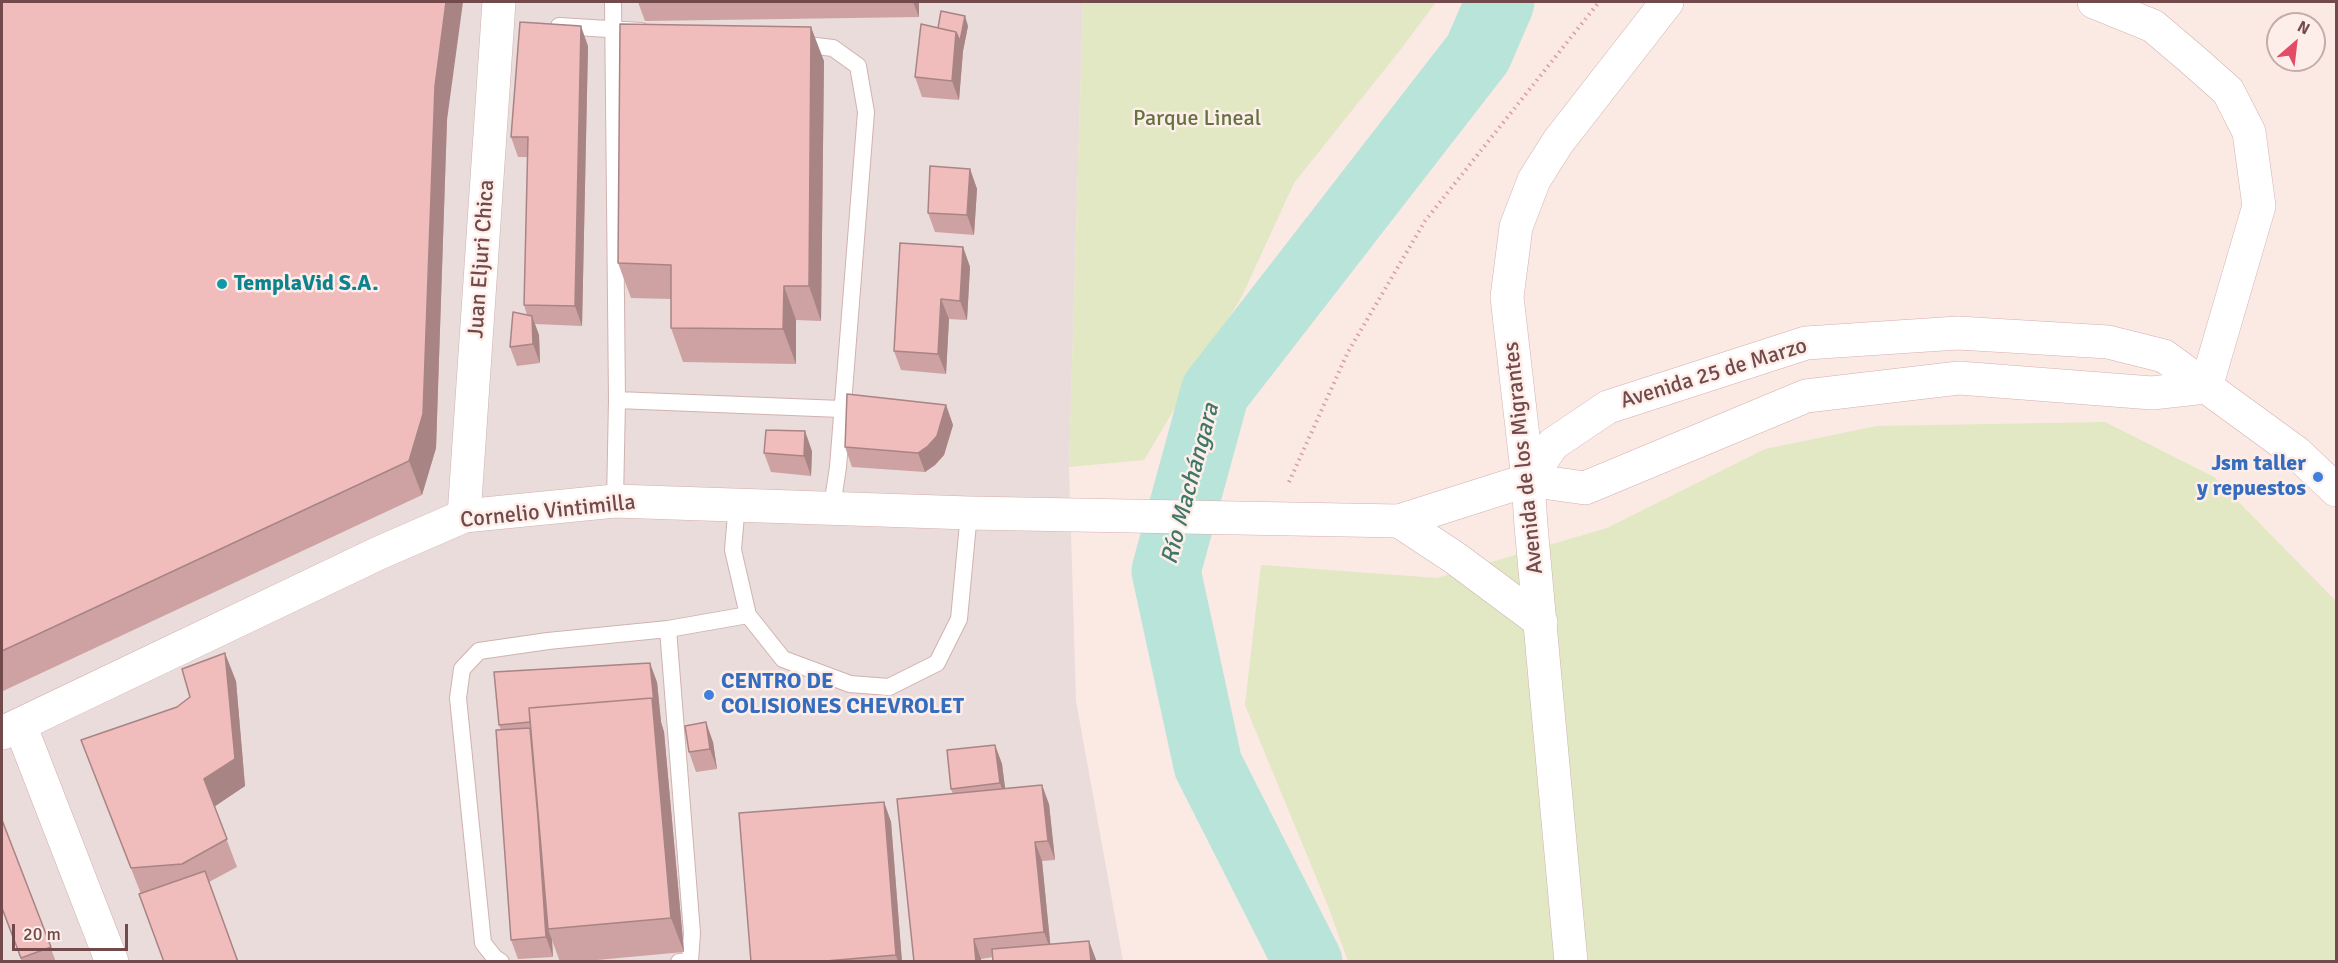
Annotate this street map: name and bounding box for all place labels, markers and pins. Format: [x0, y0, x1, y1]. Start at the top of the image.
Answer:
place label: TemplaVid S.A. [234, 271, 379, 297]
marker: TemplaVid S.A. [215, 277, 229, 291]
place label: Jsm taller y repuestos [2197, 451, 2306, 502]
marker: Jsm taller y repuestos [2311, 470, 2325, 484]
place label: CENTRO DE COLISIONES CHEVROLET [721, 669, 964, 720]
marker: CENTRO DE COLISIONES CHEVROLET [702, 688, 716, 702]

